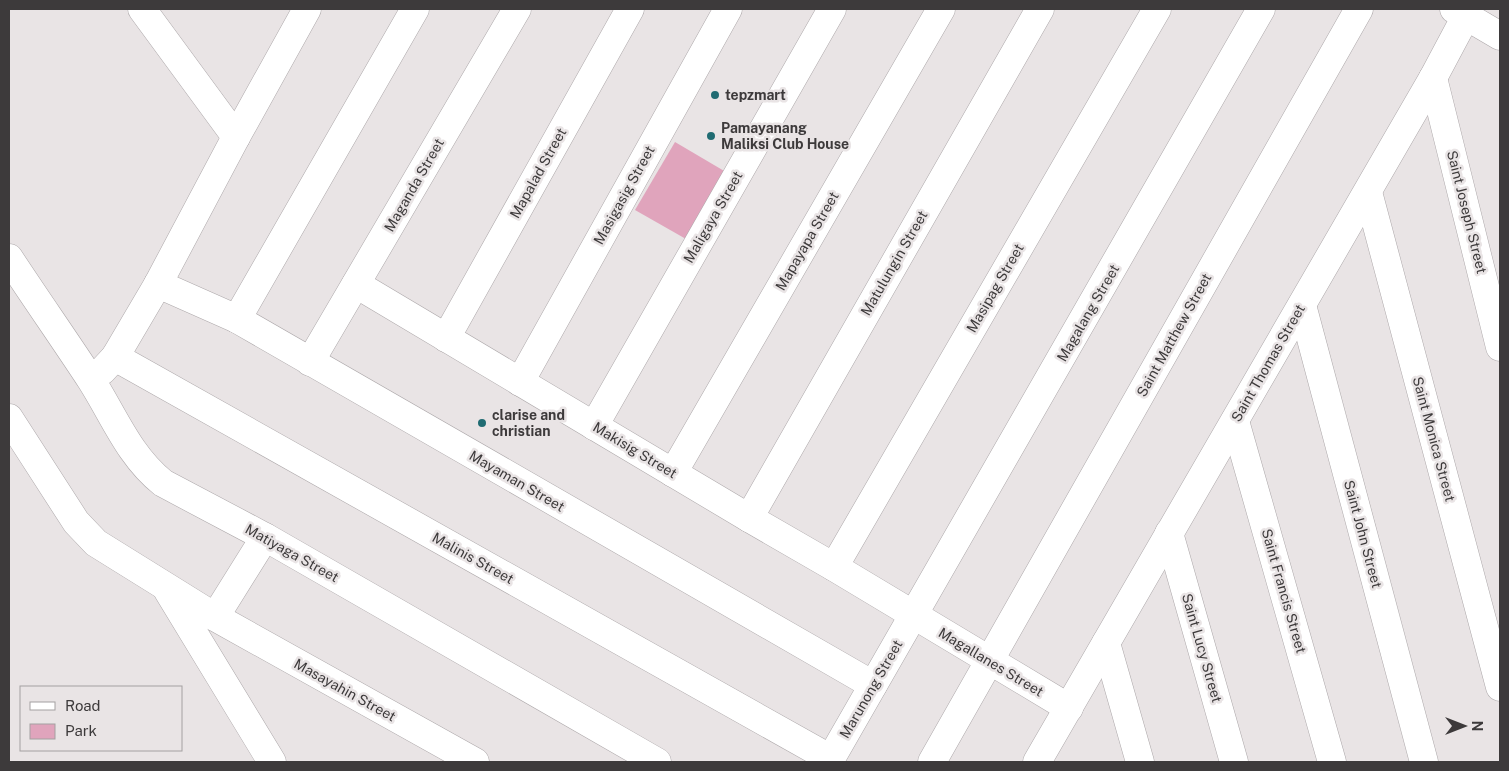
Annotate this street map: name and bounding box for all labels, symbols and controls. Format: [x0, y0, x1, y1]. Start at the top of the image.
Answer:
place label: tepzmart [725, 87, 786, 103]
marker: tepzmart [709, 89, 721, 101]
place label: Pamayanang Maliksi Club House [721, 120, 849, 152]
street label: Mapalad Street [507, 125, 569, 221]
marker: Pamayanang Maliksi Club House [705, 130, 717, 142]
street label: Maganda Street [381, 136, 447, 234]
street label: Masigasig Street [590, 143, 658, 247]
street label: Saint Joseph Street [1444, 149, 1490, 275]
street label: Maligaya Street [680, 168, 746, 266]
street label: Mapayapa Street [772, 189, 842, 293]
street label: Matulungin Street [857, 208, 931, 318]
street label: Masipag Street [963, 241, 1027, 335]
street label: Magalang Street [1054, 262, 1122, 364]
street label: Saint Matthew Street [1133, 271, 1215, 399]
street label: Saint Thomas Street [1228, 302, 1308, 424]
street label: Saint Monica Street [1410, 375, 1458, 503]
place label: clarise and christian [492, 407, 565, 439]
marker: clarise and christian [476, 417, 488, 429]
street label: Makisig Street [590, 419, 680, 481]
street label: Mayaman Street [467, 447, 567, 515]
street label: Saint John Street [1341, 478, 1385, 590]
street label: Matiyaga Street [243, 521, 341, 585]
street label: Saint Francis Street [1259, 527, 1309, 655]
street label: Malinis Street [429, 529, 517, 587]
street label: Saint Lucy Street [1179, 592, 1225, 704]
street label: Magallanes Street [936, 624, 1046, 700]
street label: Marunong Street [836, 637, 906, 741]
street label: Masayahin Street [291, 655, 399, 725]
legend [20, 686, 182, 751]
text: Road [65, 697, 101, 714]
north arrow [1439, 701, 1489, 751]
text: N [1469, 721, 1485, 731]
text: Park [65, 722, 97, 739]

